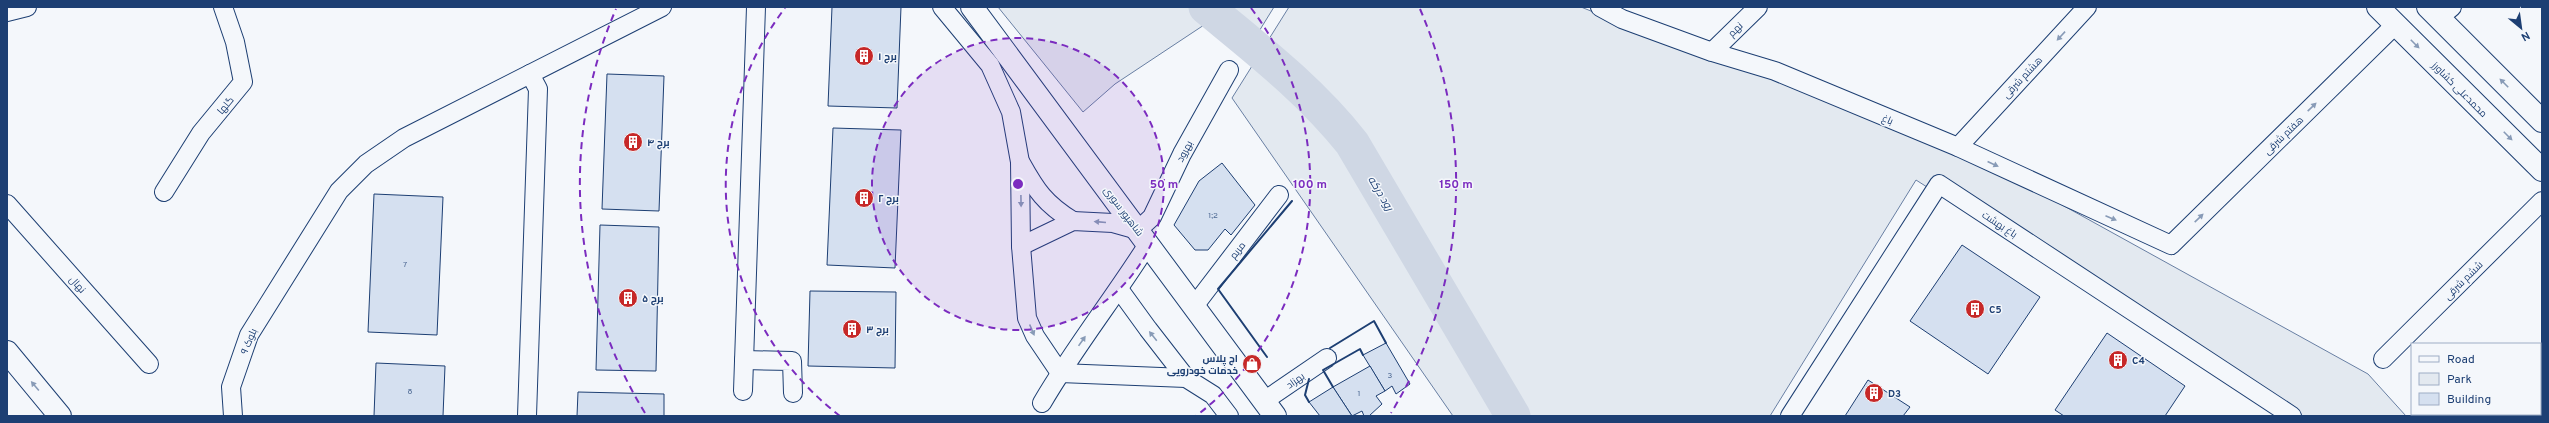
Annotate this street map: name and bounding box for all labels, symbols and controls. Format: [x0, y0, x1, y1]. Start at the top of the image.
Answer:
north arrow [2501, 8, 2541, 48]
street label: نهم [1726, 20, 1746, 40]
text: N [2519, 28, 2532, 44]
one-way arrow [2056, 31, 2065, 41]
one-way arrow [2410, 40, 2420, 49]
building icon: برج ۱ [853, 45, 875, 67]
place label: برج ۱ [878, 51, 897, 64]
street label: هشتم شرقی [2000, 54, 2046, 102]
street label: محمدعلی کشاورز [2428, 59, 2489, 121]
one-way arrow [2499, 78, 2509, 88]
street label: گلها [215, 94, 237, 118]
one-way arrow [2307, 102, 2317, 112]
street label: باغ [1880, 112, 1895, 129]
street label: هفتم شرقی [2261, 114, 2307, 158]
building icon: برج ۴ [622, 131, 644, 153]
one-way arrow [2503, 131, 2513, 141]
place label: برج ۴ [647, 137, 670, 150]
street label: بهرود [1174, 139, 1196, 165]
one-way arrow [1987, 161, 1999, 167]
water label: رود درکه [1364, 174, 1397, 214]
centre of rings [1011, 177, 1025, 191]
text: 50 m [1150, 177, 1178, 193]
text: 100 m [1293, 177, 1327, 193]
text: 150 m [1439, 177, 1473, 193]
street label: شاهپور سوری [1100, 185, 1146, 239]
building icon: برج ۲ [853, 187, 875, 209]
place label: برج ۲ [878, 193, 899, 206]
one-way arrow [1018, 195, 1024, 208]
street label: باغ بهشت [1979, 209, 2019, 241]
house number: 1;2 [1208, 211, 1218, 221]
one-way arrow [2194, 213, 2204, 222]
one-way arrow [2106, 215, 2117, 221]
one-way arrow [1094, 219, 1106, 225]
street label: مریم [1227, 240, 1249, 262]
street label: ششم شرقی [2442, 259, 2486, 303]
house number: 7 [403, 260, 407, 270]
street label: نهال [66, 274, 88, 296]
building icon: برج ۵ [617, 287, 639, 309]
place label: برج ۵ [642, 293, 664, 306]
building icon: C5 [1964, 298, 1986, 320]
place label: C5 [1989, 304, 2002, 317]
building icon: برج ۳ [841, 318, 863, 340]
place label: برج ۳ [866, 324, 889, 337]
one-way arrow [1029, 324, 1036, 336]
street label: بلوک ۹ [238, 327, 261, 357]
one-way arrow [1149, 331, 1158, 342]
one-way arrow [1078, 336, 1086, 346]
legend [2411, 343, 2541, 415]
building icon: C4 [2107, 349, 2129, 371]
text: Road [2447, 352, 2475, 368]
place label: اچ پلاس خدمات خودرویی [1167, 353, 1238, 378]
shop icon: اچ پلاس خدمات خودرویی [1241, 353, 1263, 375]
place label: C4 [2132, 355, 2145, 368]
street label: بهزاد [1284, 370, 1308, 392]
house number: 3 [1388, 371, 1393, 381]
text: Park [2447, 372, 2472, 388]
one-way arrow [31, 380, 40, 391]
building icon: D3 [1863, 382, 1885, 404]
house number: 8 [408, 387, 413, 397]
place label: D3 [1888, 388, 1901, 401]
house number: 1 [1358, 389, 1360, 399]
text: Building [2447, 392, 2491, 408]

